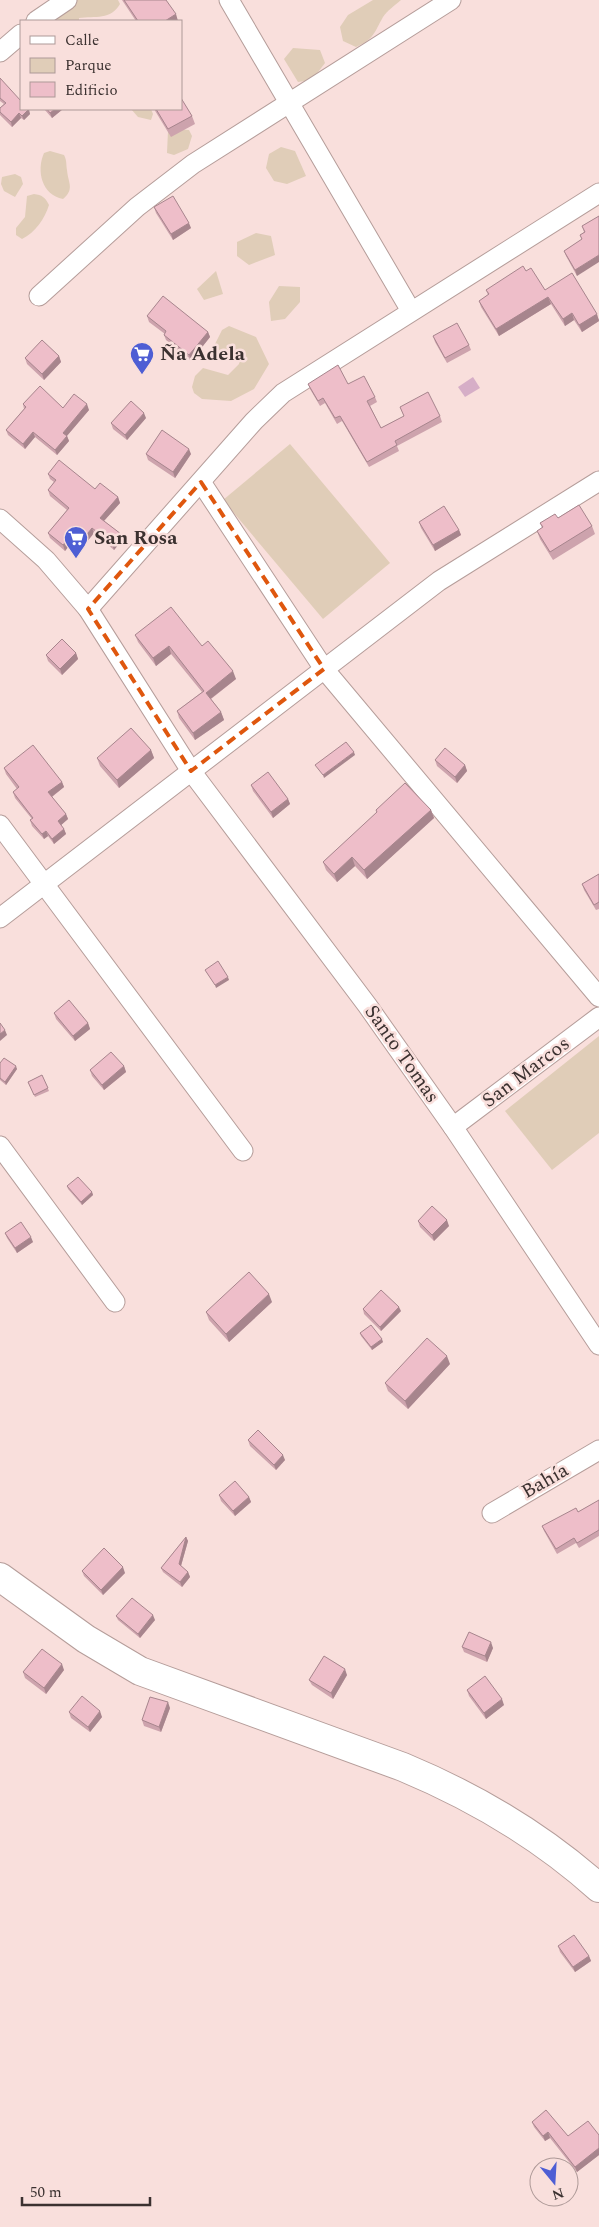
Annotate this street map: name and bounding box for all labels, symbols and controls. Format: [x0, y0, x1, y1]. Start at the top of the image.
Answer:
legend [20, 20, 182, 110]
text: Calle [65, 29, 99, 52]
text: Parque [65, 54, 112, 77]
text: Edificio [65, 79, 118, 102]
place label: Ña Adela [160, 339, 246, 369]
supermarket icon: Ña Adela [129, 341, 155, 375]
place label: San Rosa [94, 523, 178, 553]
supermarket icon: San Rosa [63, 525, 89, 559]
street label: Santo Tomas [357, 999, 447, 1109]
street label: San Marcos [476, 1029, 576, 1115]
street label: Bahía [516, 1455, 575, 1507]
north arrow [529, 2157, 579, 2207]
scale bar [22, 2174, 150, 2206]
text: 50 m [30, 2181, 62, 2204]
text: N [549, 2182, 567, 2206]

